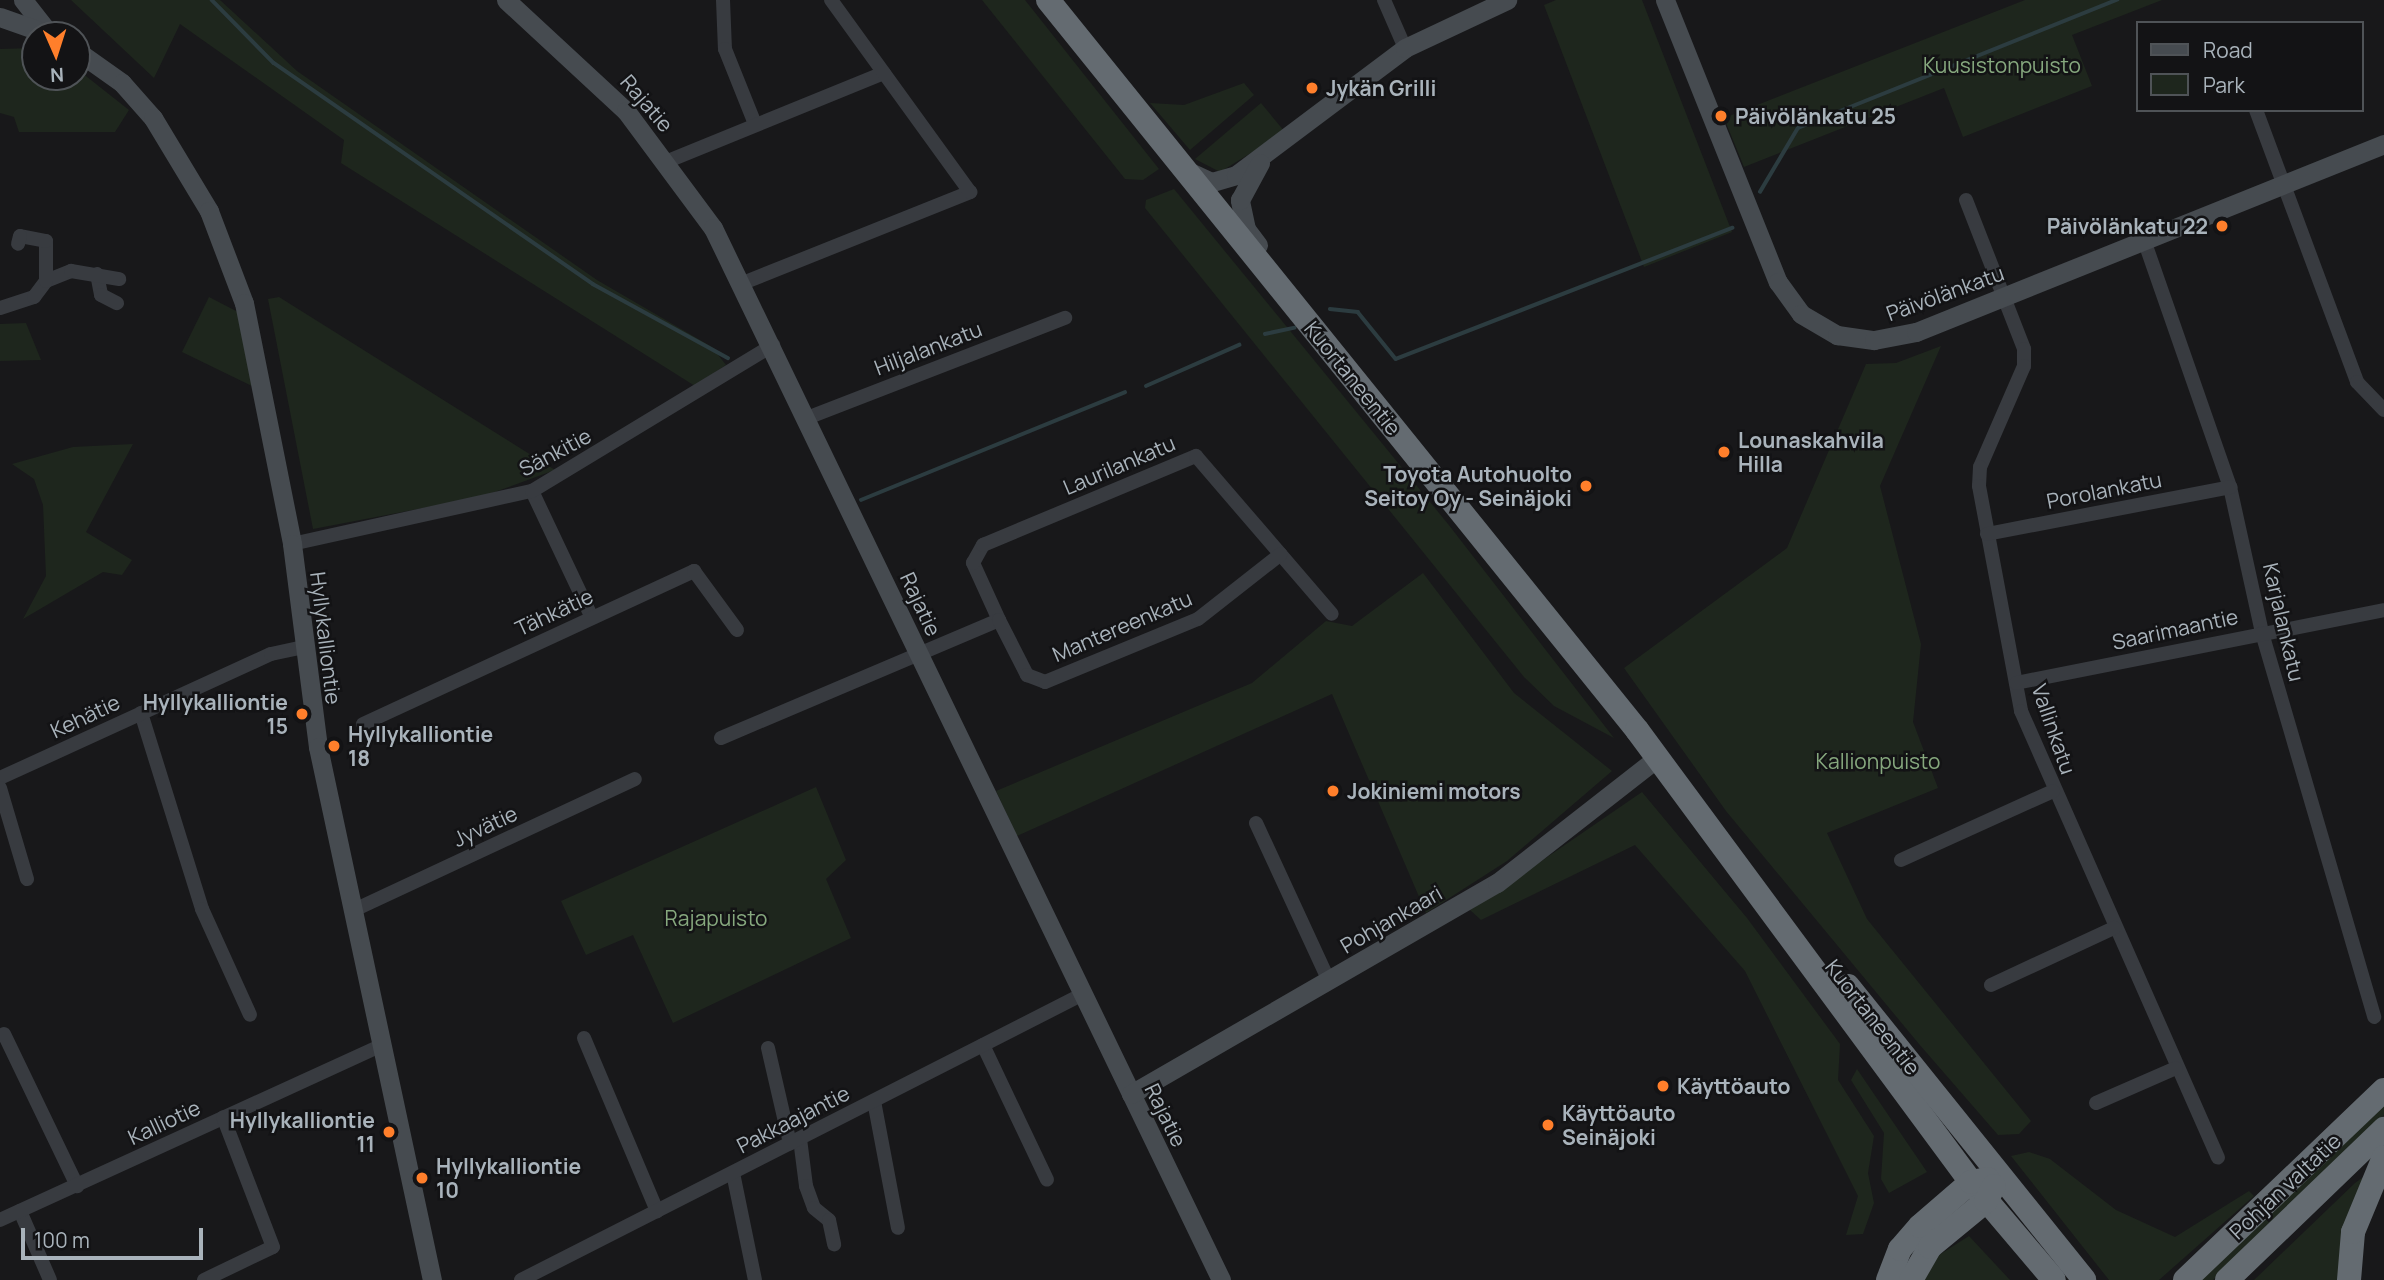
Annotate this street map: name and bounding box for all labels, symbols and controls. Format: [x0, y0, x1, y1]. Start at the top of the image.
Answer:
north arrow [21, 21, 91, 91]
legend [2136, 21, 2363, 112]
text: Road [2203, 36, 2253, 64]
park label: Kuusistonpuisto [1923, 52, 2081, 78]
text: N [49, 62, 64, 88]
street label: Rajatie [615, 69, 679, 137]
text: Park [2203, 71, 2245, 99]
place label: Jykän Grilli [1326, 75, 1436, 101]
marker: Jykän Grilli [1304, 80, 1320, 96]
place label: Päivölänkatu 25 [1735, 103, 1896, 129]
marker: Päivölänkatu 25 [1713, 108, 1729, 124]
place label: Päivölänkatu 22 [2047, 213, 2208, 239]
marker: Päivölänkatu 22 [2214, 218, 2230, 234]
street label: Päivölänkatu [1883, 260, 2007, 326]
street label: Hiljalankatu [871, 316, 985, 380]
street label: Kuortaneentie [1299, 316, 1407, 440]
street label: Sänkitie [515, 423, 595, 481]
place label: Lounaskahvila Hilla [1738, 427, 1884, 477]
street label: Laurilankatu [1059, 430, 1179, 500]
marker: Lounaskahvila Hilla [1716, 444, 1732, 460]
place label: Toyota Autohuolto Seitoy Oy - Seinäjoki [1364, 461, 1572, 511]
street label: Porolankatu [2044, 466, 2164, 514]
marker: Toyota Autohuolto Seitoy Oy - Seinäjoki [1578, 478, 1594, 494]
street label: Karjalankatu [2258, 560, 2310, 684]
street label: Rajatie [895, 568, 947, 640]
street label: Hyllykalliontie [305, 570, 347, 706]
street label: Tähkätie [511, 583, 597, 641]
street label: Mantereenkatu [1048, 585, 1196, 667]
street label: Saarimaantie [2110, 603, 2240, 655]
street label: Vallinkatu [2027, 681, 2081, 777]
street label: Kehätie [46, 689, 124, 743]
place label: Hyllykalliontie 15 [143, 689, 288, 739]
marker: Hyllykalliontie 15 [294, 706, 310, 722]
place label: Hyllykalliontie 18 [348, 721, 493, 771]
marker: Hyllykalliontie 18 [326, 738, 342, 754]
park label: Kallionpuisto [1816, 748, 1940, 774]
place label: Jokiniemi motors [1347, 778, 1521, 804]
marker: Jokiniemi motors [1325, 783, 1341, 799]
street label: Jyvätie [449, 800, 521, 852]
street label: Pohjankaari [1336, 880, 1446, 958]
park label: Rajapuisto [664, 905, 768, 931]
street label: Kuortaneentie [1820, 954, 1926, 1080]
place label: Käyttöauto [1677, 1073, 1790, 1099]
marker: Käyttöauto [1655, 1078, 1671, 1094]
street label: Rajatie [1140, 1079, 1192, 1151]
street label: Pakkaajantie [732, 1080, 854, 1158]
street label: Kalliotie [124, 1094, 204, 1150]
place label: Käyttöauto Seinäjoki [1562, 1100, 1675, 1150]
place label: Hyllykalliontie 11 [230, 1107, 375, 1157]
marker: Käyttöauto Seinäjoki [1540, 1117, 1556, 1133]
marker: Hyllykalliontie 11 [381, 1124, 397, 1140]
street label: Pohjan valtatie [2224, 1128, 2346, 1244]
place label: Hyllykalliontie 10 [436, 1153, 581, 1203]
marker: Hyllykalliontie 10 [414, 1170, 430, 1186]
scale bar [24, 1214, 206, 1258]
text: 100 m [34, 1226, 90, 1254]

